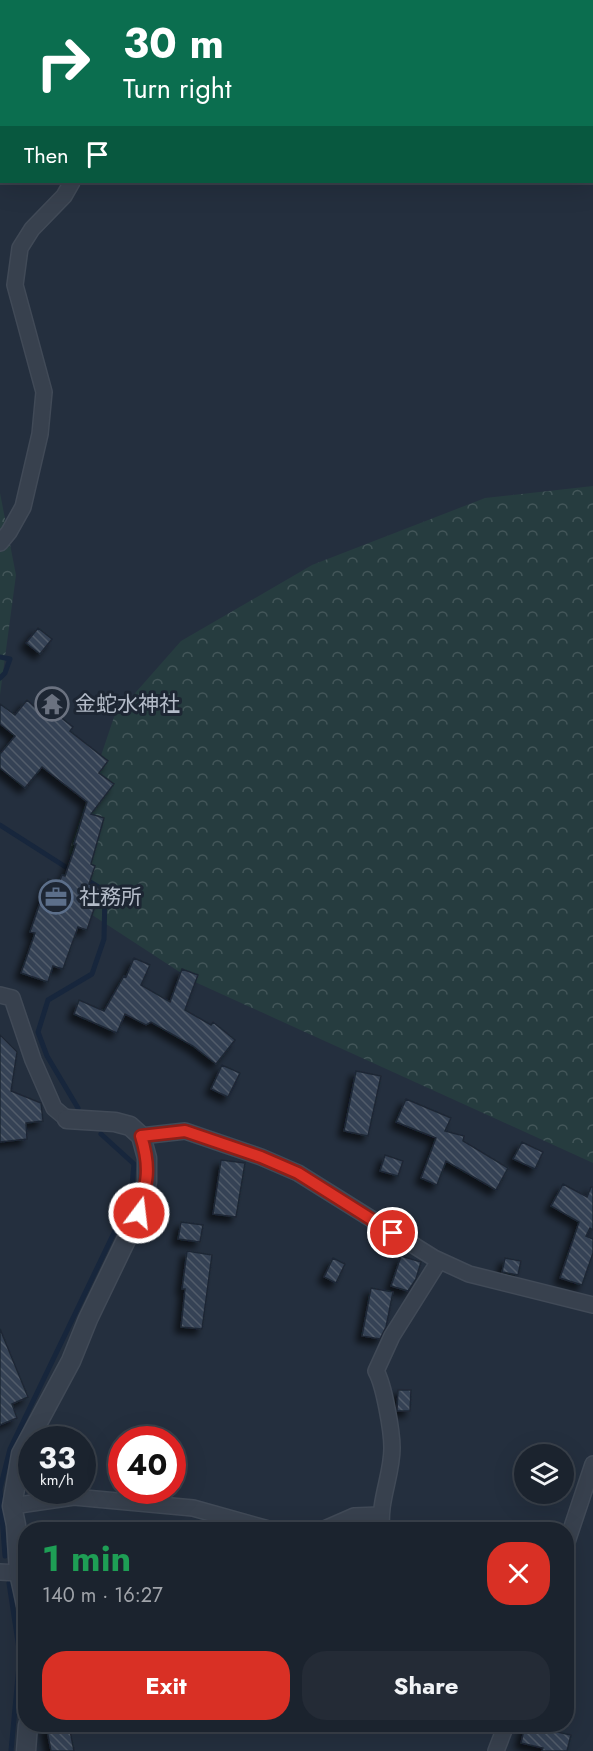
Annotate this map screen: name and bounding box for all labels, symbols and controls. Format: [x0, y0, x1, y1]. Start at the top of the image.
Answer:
text: 30 m [123, 13, 224, 74]
icon: right [24, 24, 102, 102]
text: Turn right [123, 69, 231, 108]
icon: arrive [81, 138, 114, 171]
text: Then [24, 139, 69, 171]
temple icon: 金蛇水神社 [34, 686, 70, 722]
place label: 金蛇水神社 [75, 689, 180, 719]
office icon: 社務所 [38, 879, 74, 915]
place label: 社務所 [79, 882, 142, 912]
position arrow [107, 1181, 171, 1245]
pin [367, 1207, 418, 1258]
icon: arrive [376, 1216, 409, 1249]
speed limit sign: 40 [108, 1426, 186, 1504]
text: 33 [38, 1436, 76, 1479]
map controls [514, 1444, 574, 1504]
button: layers [514, 1444, 574, 1504]
text: km/h [40, 1469, 74, 1491]
text: 1 min [42, 1532, 131, 1584]
button: close [487, 1542, 550, 1605]
text: 140 m · 16:27 [42, 1581, 163, 1610]
button: Exit [42, 1651, 290, 1720]
button: Share [302, 1651, 550, 1720]

